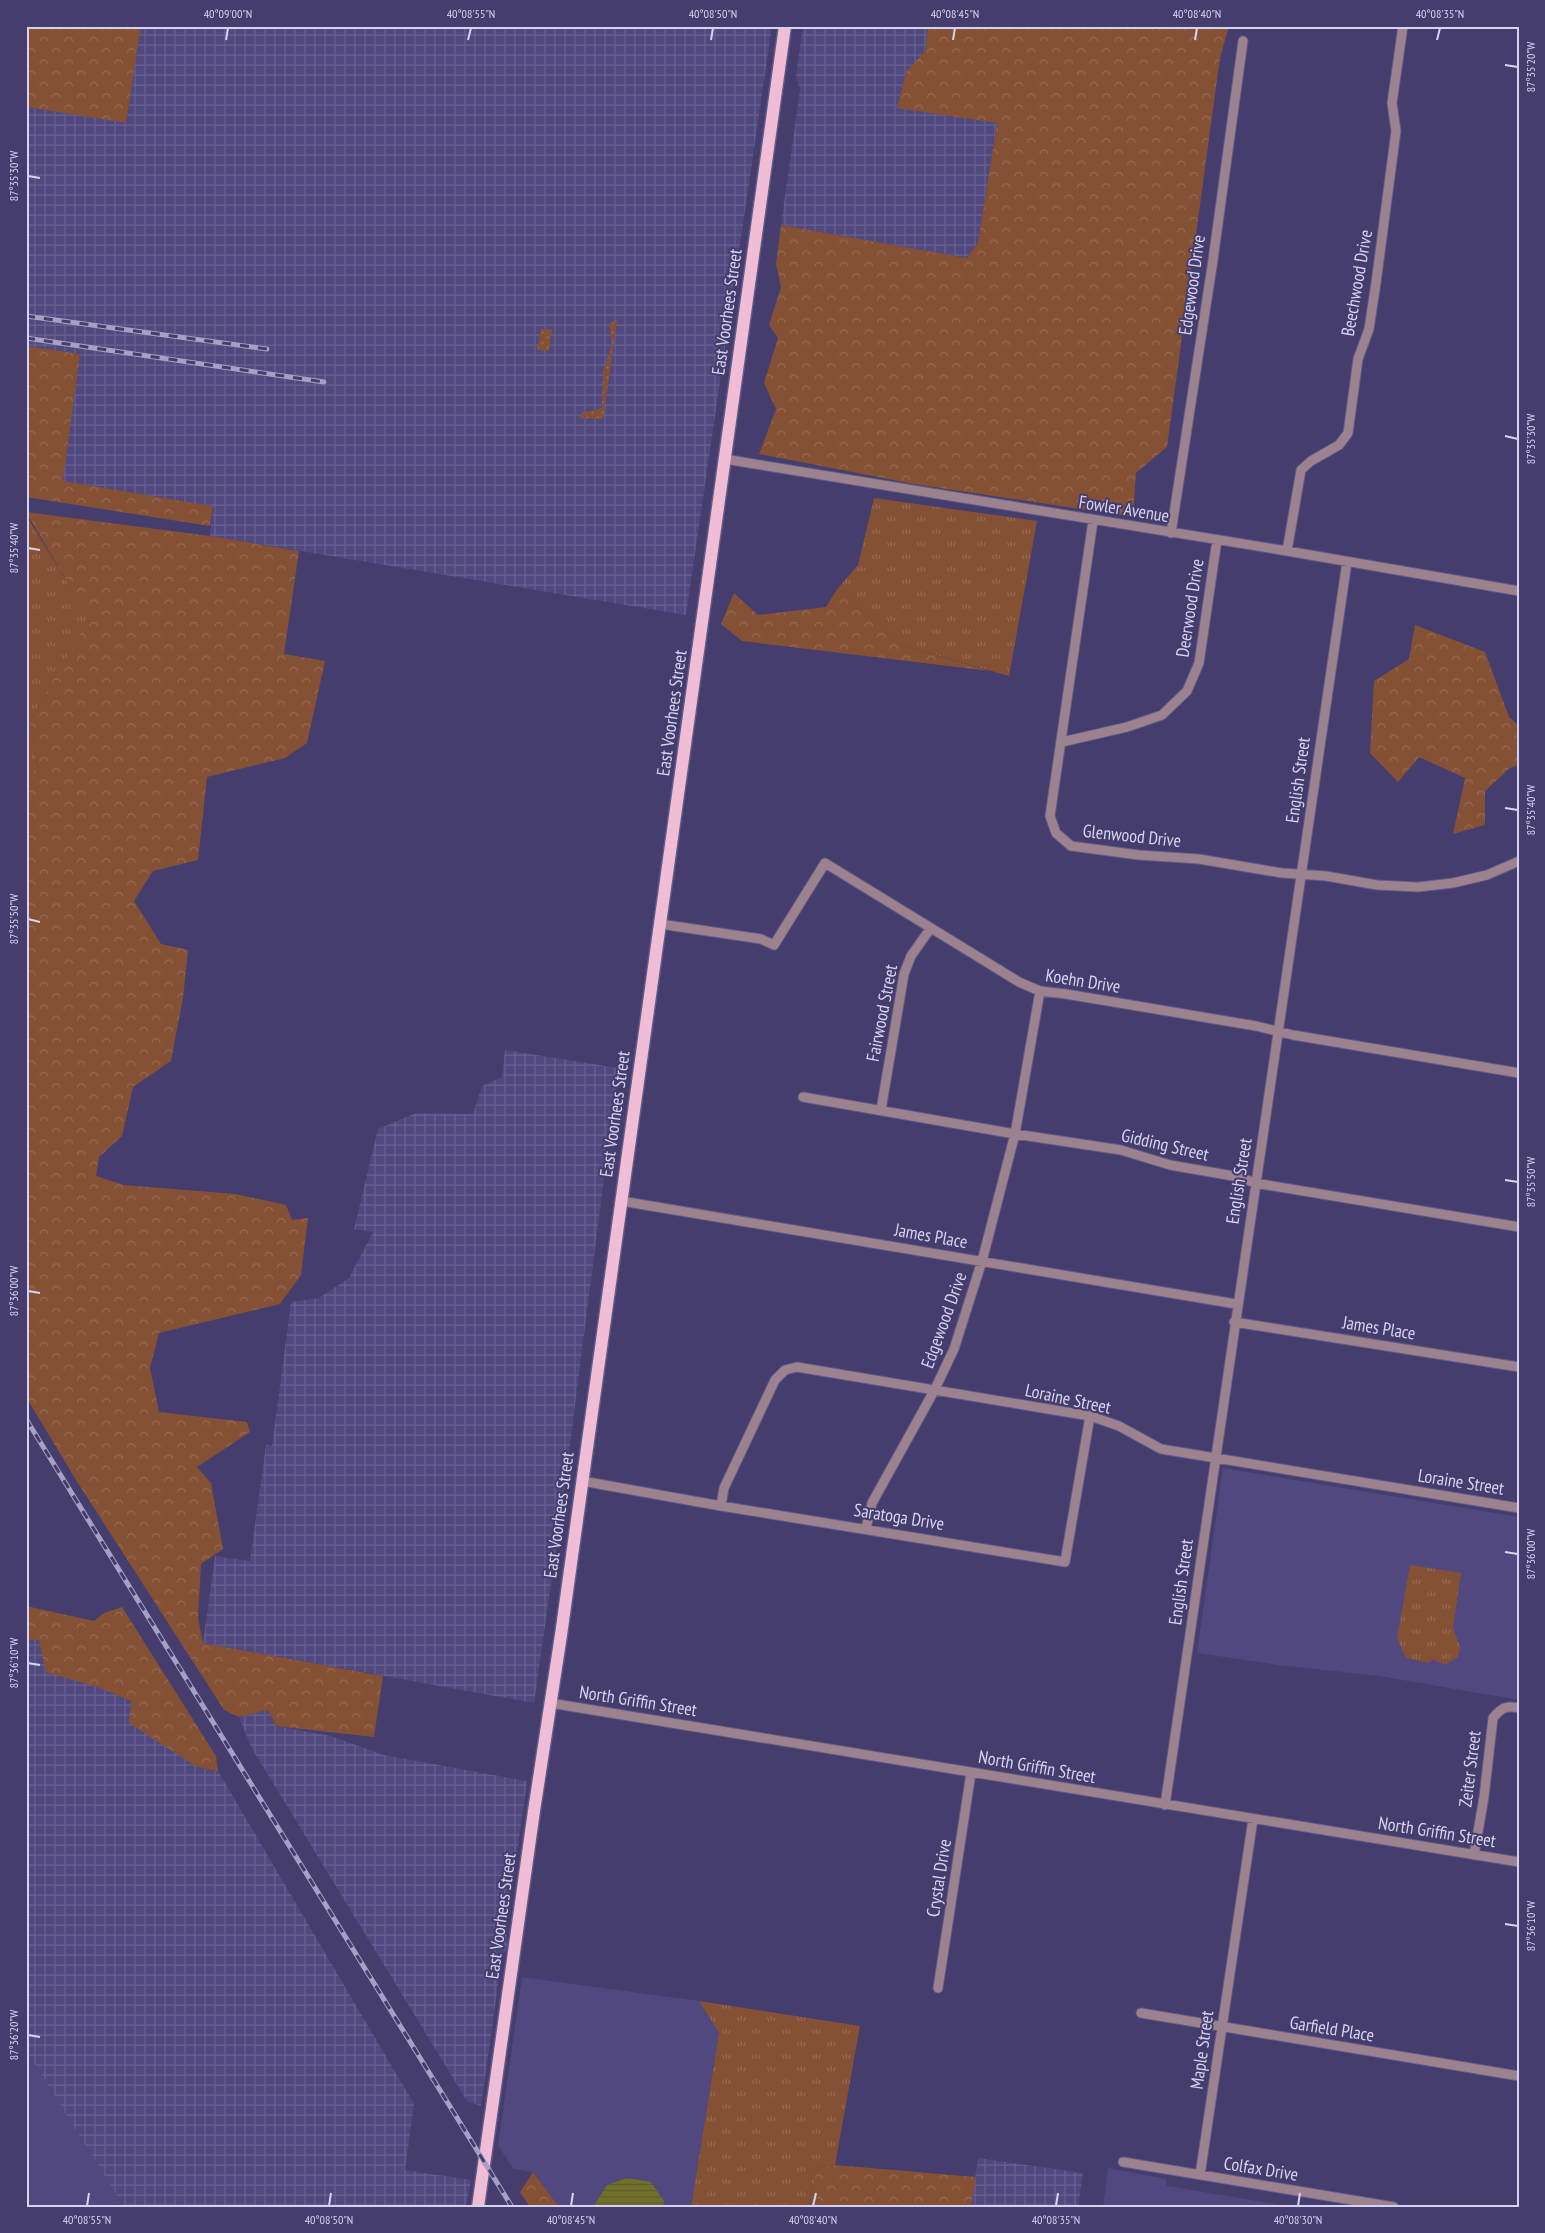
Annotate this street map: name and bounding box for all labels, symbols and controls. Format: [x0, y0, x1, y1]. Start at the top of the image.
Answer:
text: 40°09'00"N [204, 6, 252, 21]
text: 40°08'55"N [447, 6, 495, 21]
text: 40°08'50"N [689, 6, 737, 21]
text: 40°08'45"N [931, 6, 979, 21]
text: 40°08'40"N [1173, 6, 1221, 21]
text: 40°08'35"N [1416, 6, 1464, 21]
text: 87°35'20"W [1523, 42, 1538, 92]
text: 87°35'30"W [6, 151, 21, 201]
street label: Beechwood Drive [1336, 228, 1377, 338]
street label: Edgewood Drive [1173, 233, 1210, 337]
street label: East Voorhees Street [706, 247, 747, 376]
text: 87°35'30"W [1523, 414, 1538, 464]
street label: Fowler Avenue [1077, 490, 1171, 527]
text: 87°35'40"W [6, 523, 21, 573]
street label: Deerwood Drive [1170, 557, 1209, 659]
street label: East Voorhees Street [651, 648, 692, 777]
street label: English Street [1280, 735, 1315, 824]
text: 87°35'40"W [1523, 785, 1538, 835]
street label: Glenwood Drive [1082, 819, 1182, 852]
text: 87°35'50"W [6, 894, 21, 944]
street label: Fairwood Street [861, 962, 902, 1063]
street label: Koehn Drive [1044, 963, 1122, 998]
street label: East Voorhees Street [594, 1049, 635, 1178]
street label: Gidding Street [1119, 1123, 1211, 1166]
street label: English Street [1220, 1136, 1257, 1225]
text: 87°35'50"W [1523, 1157, 1538, 1207]
street label: James Place [892, 1218, 969, 1253]
text: 87°36'00"W [6, 1266, 21, 1316]
street label: Edgewood Drive [915, 1268, 972, 1371]
street label: James Place [1340, 1310, 1417, 1345]
street label: Loraine Street [1023, 1378, 1113, 1419]
street label: East Voorhees Street [538, 1450, 579, 1579]
street label: Loraine Street [1416, 1463, 1506, 1500]
street label: Saratoga Drive [852, 1498, 946, 1535]
text: 87°36'00"W [1523, 1529, 1538, 1579]
street label: English Street [1163, 1537, 1198, 1626]
text: 87°36'10"W [6, 1638, 21, 1688]
street label: North Griffin Street [578, 1680, 699, 1721]
street label: Zeiter Street [1453, 1729, 1486, 1808]
street label: North Griffin Street [977, 1745, 1098, 1788]
street label: North Griffin Street [1377, 1811, 1498, 1852]
street label: Crystal Drive [921, 1837, 956, 1919]
street label: East Voorhees Street [480, 1851, 521, 1980]
text: 87°36'10"W [1523, 1901, 1538, 1951]
street label: Maple Street [1185, 2009, 1218, 2091]
text: 87°36'20"W [6, 2010, 21, 2060]
street label: Garfield Place [1288, 2010, 1376, 2047]
street label: Colfax Drive [1222, 2151, 1300, 2186]
text: 40°08'55"N [63, 2212, 111, 2227]
text: 40°08'50"N [305, 2212, 353, 2227]
text: 40°08'45"N [547, 2212, 595, 2227]
text: 40°08'40"N [789, 2212, 837, 2227]
text: 40°08'35"N [1032, 2212, 1080, 2227]
text: 40°08'30"N [1274, 2212, 1322, 2227]

